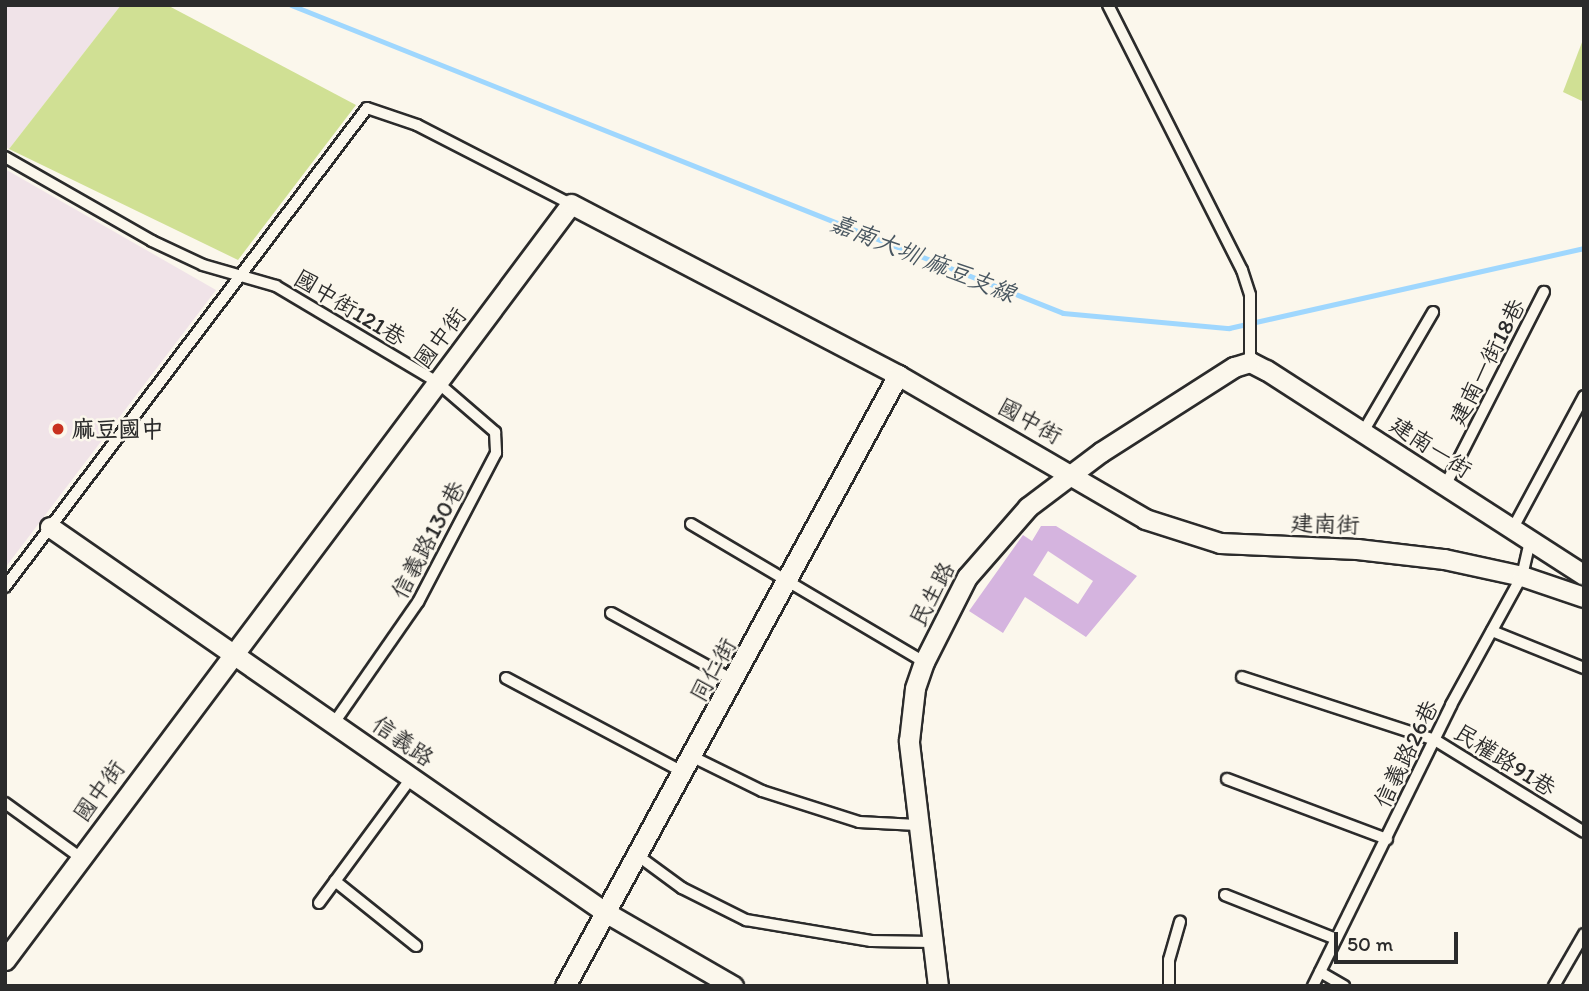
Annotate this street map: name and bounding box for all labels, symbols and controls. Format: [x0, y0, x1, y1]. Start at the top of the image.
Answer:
water label: 嘉南大圳 麻豆支線 [826, 208, 1020, 308]
street label: 國中街121巷 [289, 264, 411, 352]
street label: 建南一街18巷 [1443, 294, 1531, 430]
street label: 國中街 [408, 302, 472, 374]
street label: 國中街 [993, 392, 1067, 450]
street label: 建南一街 [1385, 410, 1477, 484]
place label: 麻豆國中 [72, 415, 164, 443]
marker: 麻豆國中 [50, 421, 66, 437]
street label: 信義路130巷 [385, 476, 471, 604]
street label: 建南街 [1290, 509, 1360, 539]
street label: 民生路 [904, 557, 960, 631]
street label: 同仁街 [684, 633, 742, 707]
street label: 信義路26巷 [1368, 696, 1444, 812]
street label: 信義路 [367, 710, 439, 772]
street label: 民權路91巷 [1449, 718, 1561, 802]
street label: 國中街 [68, 755, 130, 827]
scale bar [1337, 918, 1461, 962]
text: 50 m [1347, 931, 1393, 956]

